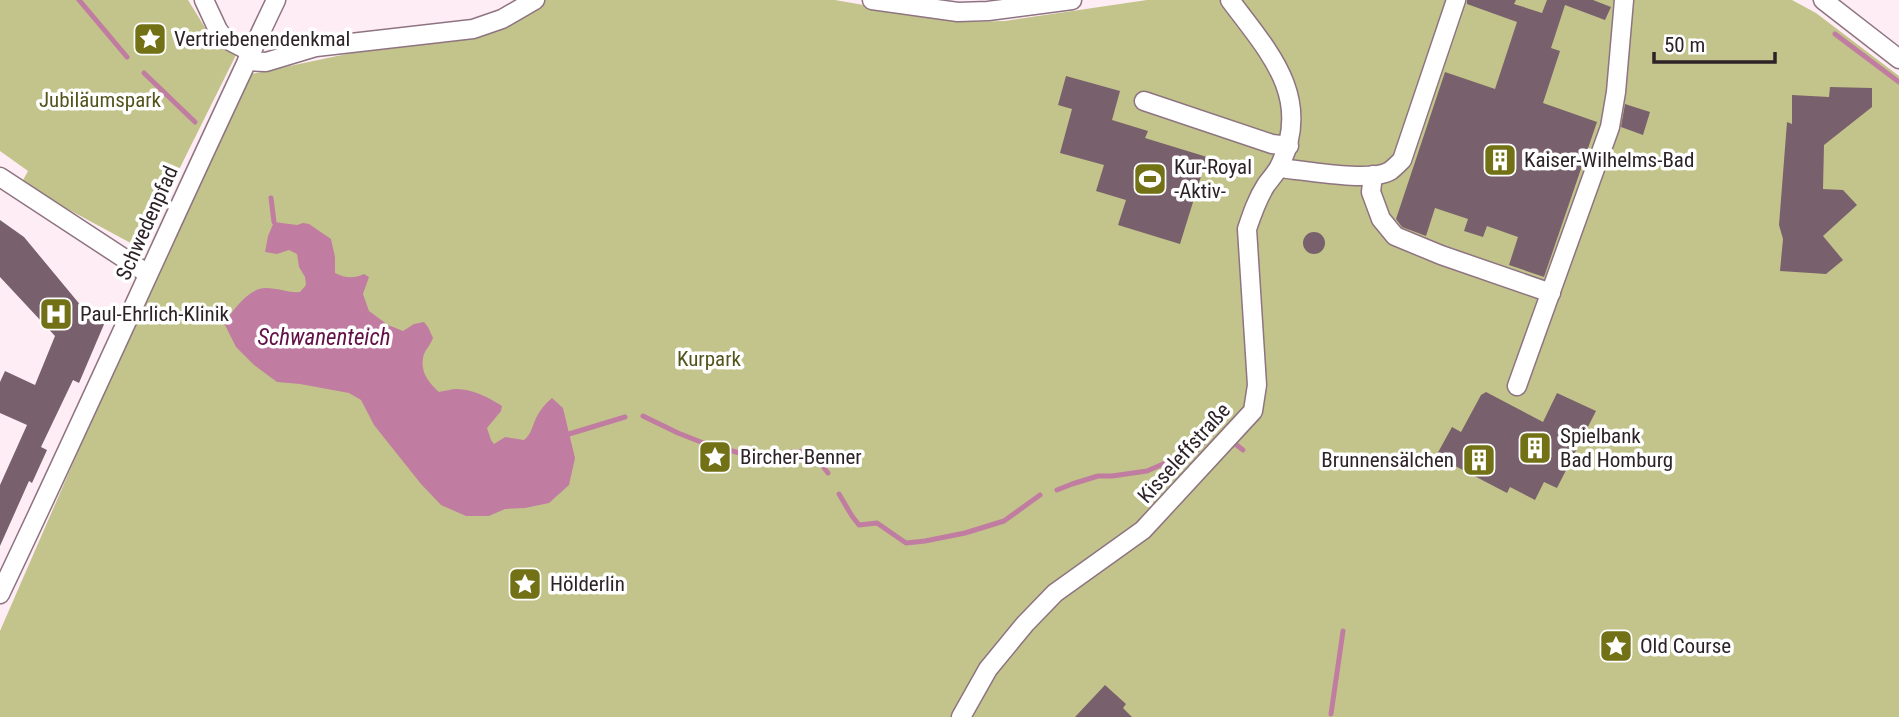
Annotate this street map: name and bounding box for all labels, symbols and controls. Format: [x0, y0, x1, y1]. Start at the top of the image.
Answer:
place icon: Vertriebenendenkmal [131, 20, 169, 58]
scale bar [1654, 21, 1775, 65]
place label: Vertriebenendenkmal [174, 27, 350, 51]
text: 50 m [1664, 33, 1705, 57]
park label: Jubiläumspark [39, 88, 162, 112]
building icon: Kaiser-Wilhelms-Bad [1481, 141, 1519, 179]
place label: Kaiser-Wilhelms-Bad [1524, 148, 1694, 172]
place label: Kur-Royal -Aktiv- [1174, 155, 1252, 203]
sports icon: Kur-Royal -Aktiv- [1131, 160, 1169, 198]
street label: Schwedenpfad [111, 162, 183, 284]
hospital icon: Paul-Ehrlich-Klinik [37, 295, 75, 333]
place label: Paul-Ehrlich-Klinik [80, 302, 230, 326]
water label: Schwanenteich [257, 324, 391, 351]
park label: Kurpark [677, 347, 742, 371]
street label: Kisseleffstraße [1133, 398, 1235, 508]
place label: Spielbank Bad Homburg [1560, 424, 1673, 472]
building icon: Spielbank Bad Homburg [1516, 429, 1554, 467]
place icon: Bircher-Benner [696, 438, 734, 476]
building icon: Brunnensälchen [1460, 441, 1498, 479]
place label: Bircher-Benner [740, 445, 862, 469]
place label: Brunnensälchen [1321, 448, 1454, 472]
place icon: Hölderlin [506, 565, 544, 603]
place label: Hölderlin [550, 572, 625, 596]
place icon: Old Course [1597, 627, 1635, 665]
place label: Old Course [1640, 634, 1731, 658]

